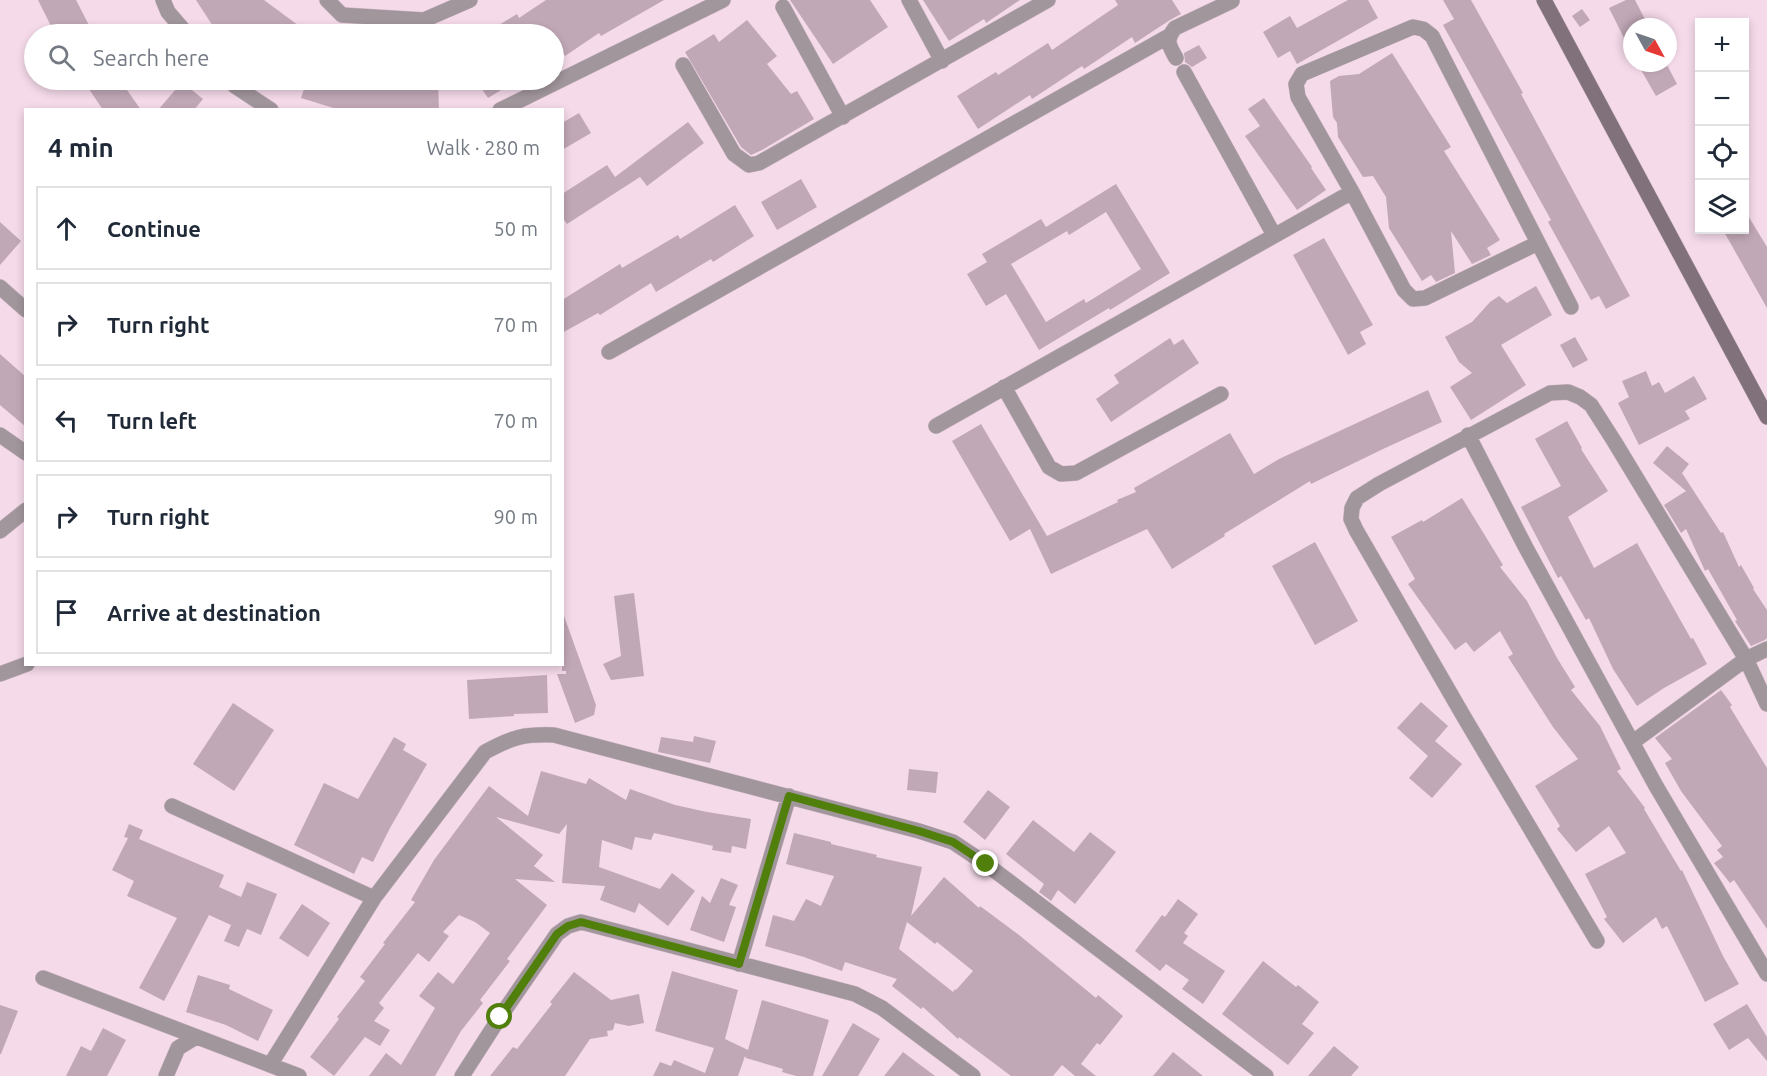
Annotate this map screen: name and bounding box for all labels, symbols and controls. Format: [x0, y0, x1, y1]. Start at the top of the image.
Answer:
north arrow [1623, 18, 1677, 72]
map controls [1695, 18, 1749, 234]
button: + [1695, 18, 1749, 72]
search box [24, 24, 564, 90]
icon: search [45, 41, 78, 74]
text: Search here [93, 45, 209, 70]
button: − [1695, 72, 1749, 126]
button: locate [1695, 126, 1749, 180]
text: 4 min [48, 133, 114, 162]
text: Walk · 280 m [427, 136, 540, 159]
button: layers [1695, 180, 1749, 234]
icon: ahead [50, 212, 83, 245]
text: Continue [107, 216, 201, 241]
text: 50 m [494, 217, 538, 240]
icon: right [50, 308, 83, 341]
text: Turn right [107, 312, 209, 337]
text: 70 m [494, 313, 538, 336]
icon: left [50, 404, 83, 437]
text: Turn left [107, 408, 197, 433]
text: 70 m [494, 409, 538, 432]
icon: right [50, 500, 83, 533]
text: Turn right [107, 504, 209, 529]
text: 90 m [494, 505, 538, 528]
icon: arrive [50, 596, 83, 629]
text: Arrive at destination [107, 600, 321, 625]
route end [972, 850, 998, 876]
route start [486, 1003, 512, 1029]

